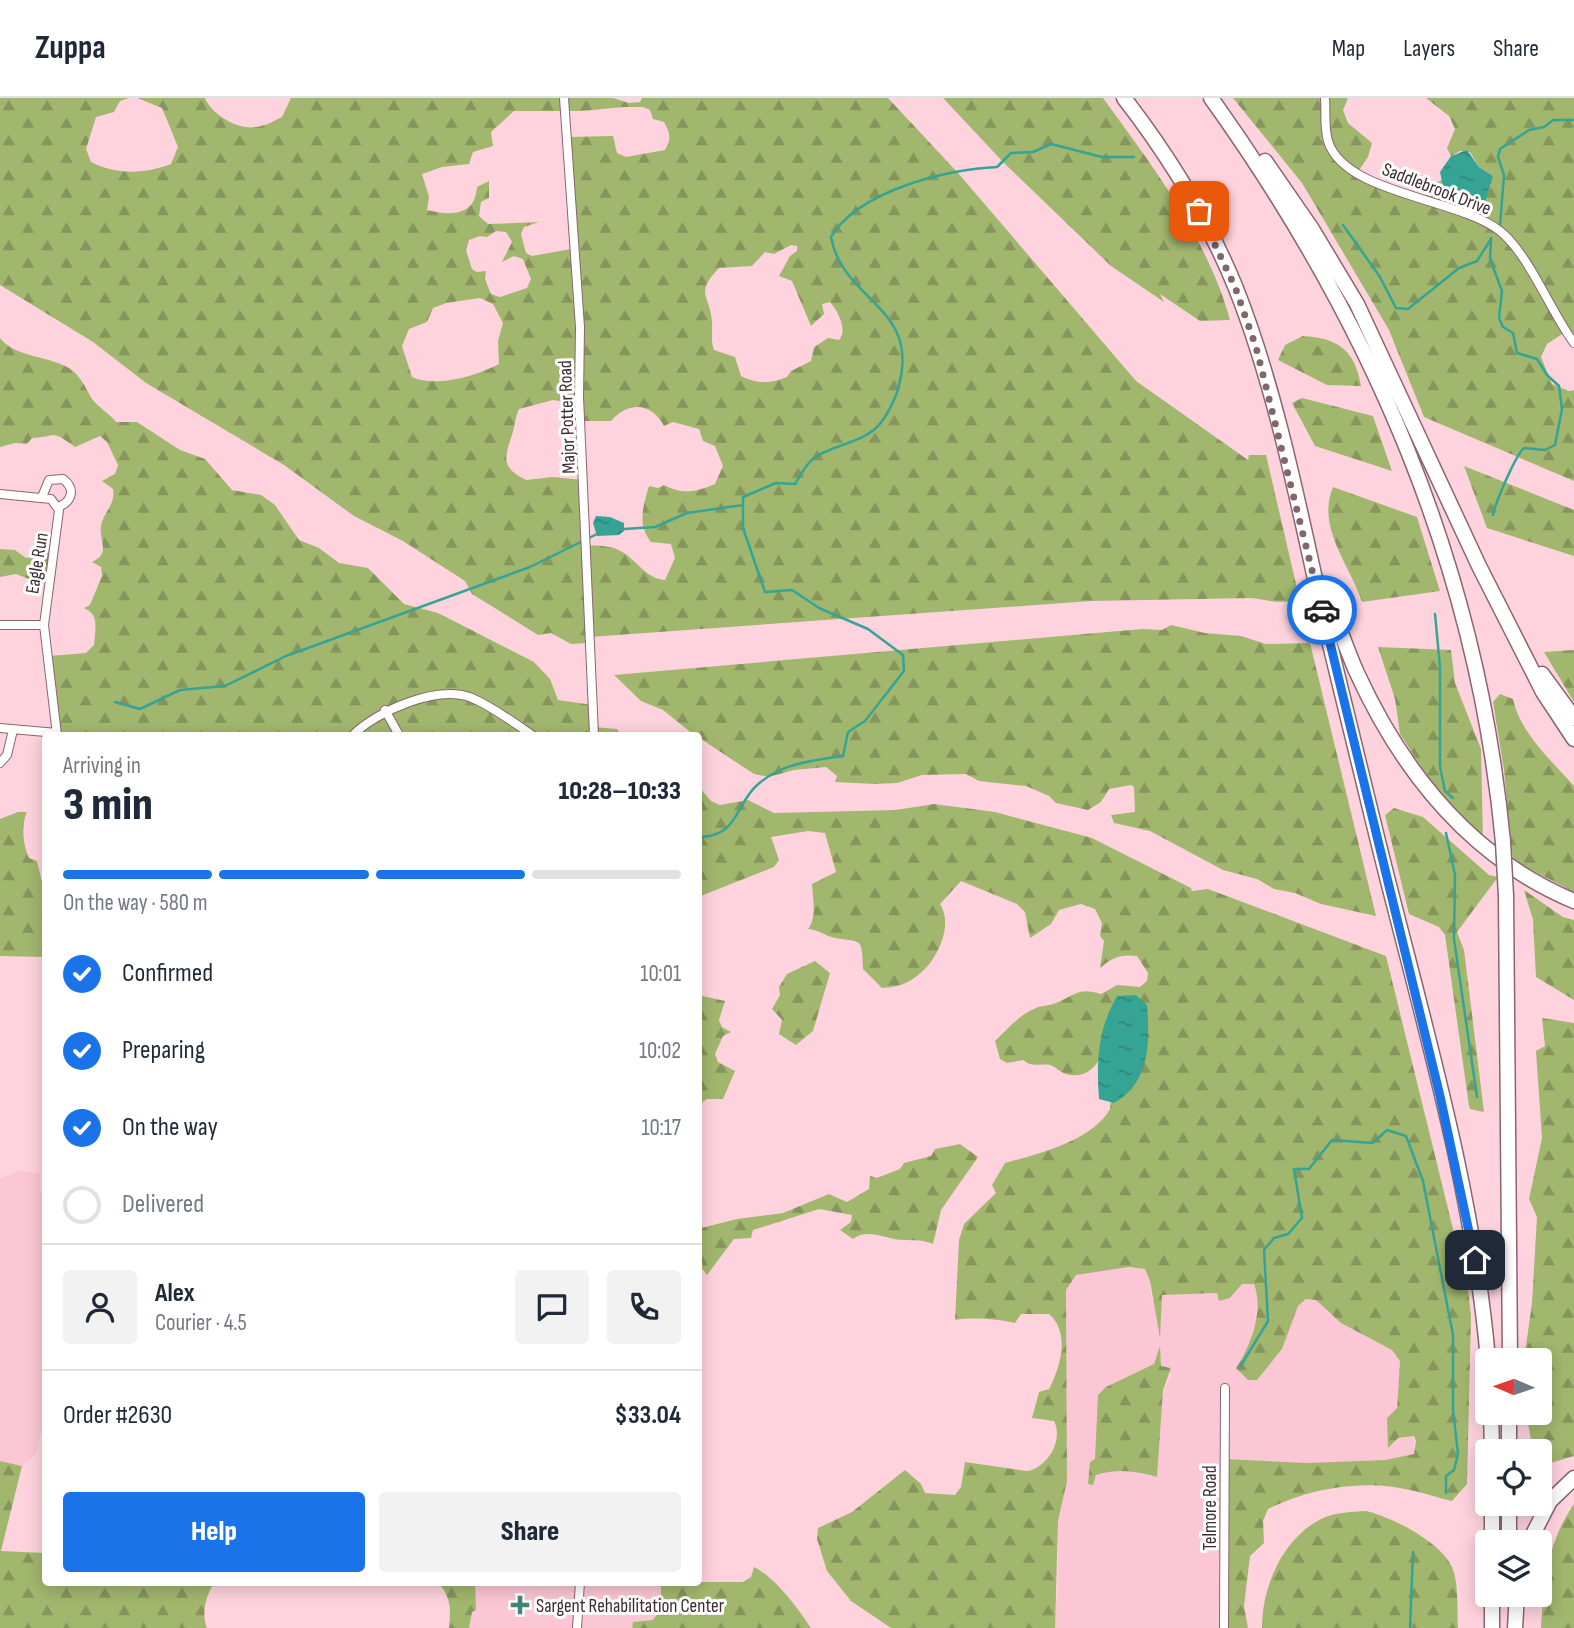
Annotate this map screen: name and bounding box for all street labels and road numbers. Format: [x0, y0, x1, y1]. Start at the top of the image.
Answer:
street label: Saddlebrook Drive [1379, 158, 1494, 221]
street label: Major Potter Road [554, 360, 581, 474]
street label: Eagle Run [21, 531, 54, 595]
street label: Telmore Road [1199, 1465, 1222, 1551]

